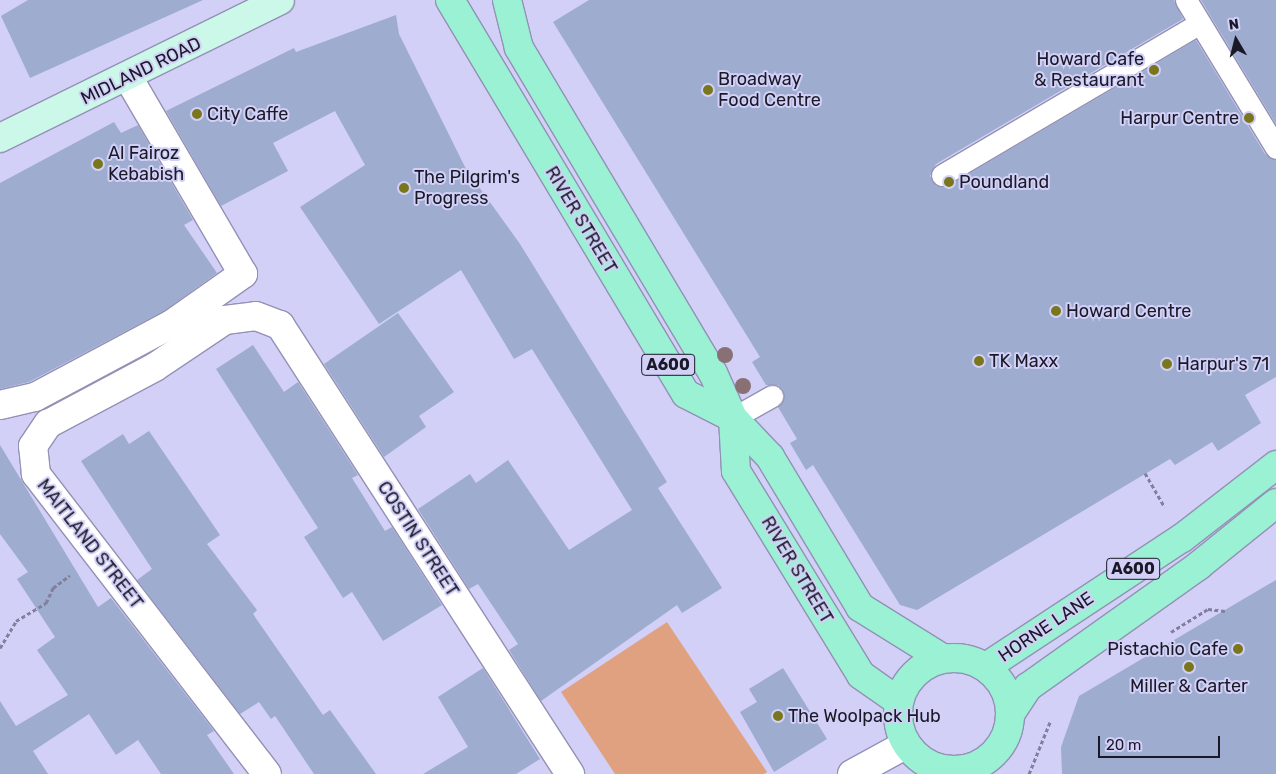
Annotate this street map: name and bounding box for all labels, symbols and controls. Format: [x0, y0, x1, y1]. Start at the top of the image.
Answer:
north arrow [1211, 15, 1261, 65]
text: N [1228, 16, 1240, 34]
street label: MIDLAND ROAD [77, 33, 205, 109]
place label: Howard Cafe & Restaurant [1034, 49, 1144, 92]
marker: Howard Cafe & Restaurant [1148, 64, 1160, 76]
place label: Broadway Food Centre [718, 69, 821, 112]
marker: Broadway Food Centre [702, 84, 714, 96]
place label: City Caffe [207, 103, 289, 125]
place label: Harpur Centre [1120, 107, 1239, 129]
marker: City Caffe [191, 108, 203, 120]
marker: Harpur Centre [1243, 112, 1255, 124]
place label: Al Fairoz Kebabish [108, 143, 184, 186]
marker: Al Fairoz Kebabish [92, 158, 104, 170]
street label: RIVER STREET [541, 163, 621, 277]
place label: The Pilgrim's Progress [414, 167, 520, 210]
place label: Poundland [959, 171, 1049, 193]
marker: Poundland [943, 176, 955, 188]
marker: The Pilgrim's Progress [398, 182, 410, 194]
place label: Howard Centre [1066, 300, 1191, 322]
marker: Howard Centre [1050, 305, 1062, 317]
place label: TK Maxx [989, 350, 1058, 372]
road number: A600 [640, 352, 696, 378]
place label: Harpur's 71 [1177, 353, 1269, 375]
marker: TK Maxx [973, 355, 985, 367]
marker: Harpur's 71 [1161, 358, 1173, 370]
street label: MAITLAND STREET [33, 475, 147, 613]
street label: COSTIN STREET [373, 477, 463, 601]
street label: RIVER STREET [757, 513, 837, 627]
road number: A600 [1106, 556, 1160, 582]
street label: HORNE LANE [994, 587, 1098, 667]
place label: Pistachio Cafe [1107, 638, 1228, 660]
marker: Pistachio Cafe [1232, 643, 1244, 655]
marker: Miller & Carter [1183, 661, 1195, 673]
place label: Miller & Carter [1130, 675, 1248, 697]
place label: The Woolpack Hub [788, 705, 941, 727]
marker: The Woolpack Hub [772, 710, 784, 722]
scale bar [1101, 726, 1224, 758]
text: 20 m [1106, 736, 1141, 754]

